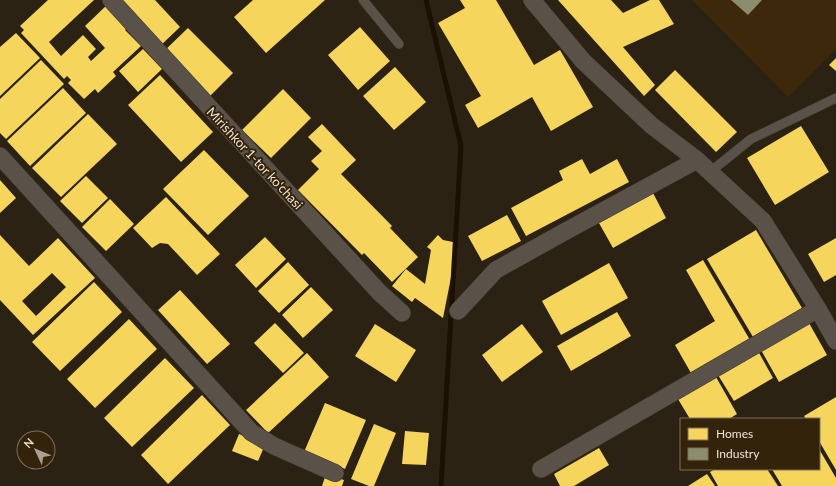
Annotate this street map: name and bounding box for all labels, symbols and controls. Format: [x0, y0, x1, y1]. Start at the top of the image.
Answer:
street label: Mirishkor 1-tor ko'chasi [204, 104, 306, 212]
legend [680, 418, 820, 470]
text: Homes [716, 426, 753, 441]
north arrow [16, 430, 56, 470]
text: N [21, 435, 36, 450]
text: Industry [716, 446, 760, 461]

